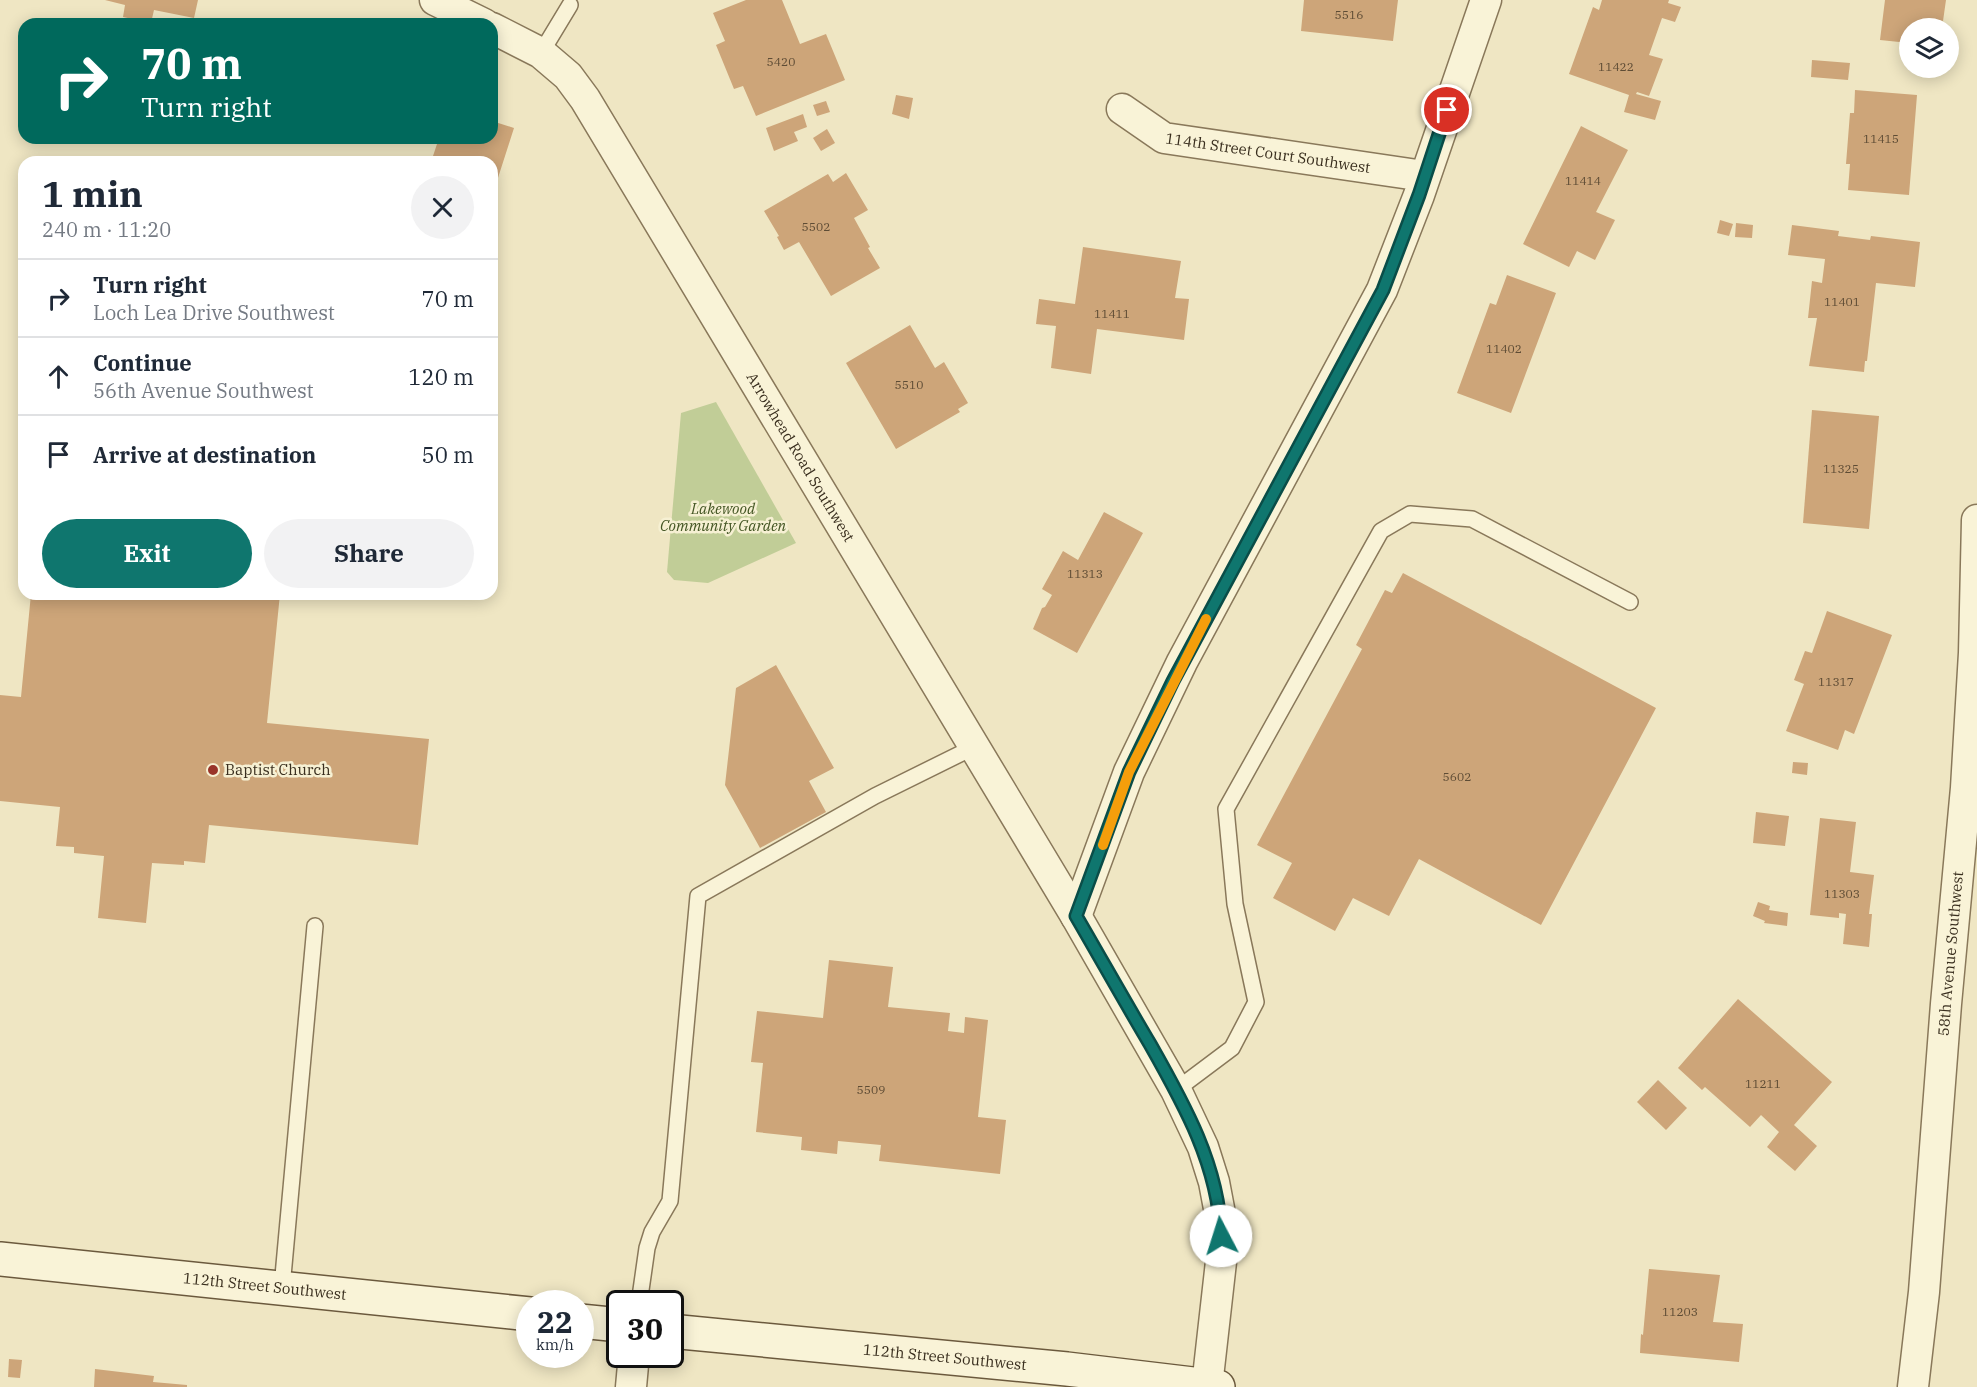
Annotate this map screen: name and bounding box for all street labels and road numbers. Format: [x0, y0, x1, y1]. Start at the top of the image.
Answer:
street label: 114th Street Court Southwest [1164, 128, 1372, 177]
street label: Arrowhead Road Southwest [742, 369, 859, 545]
street label: 58th Avenue Southwest [1934, 870, 1967, 1037]
street label: 112th Street Southwest [182, 1268, 347, 1304]
street label: 112th Street Southwest [862, 1340, 1027, 1374]

